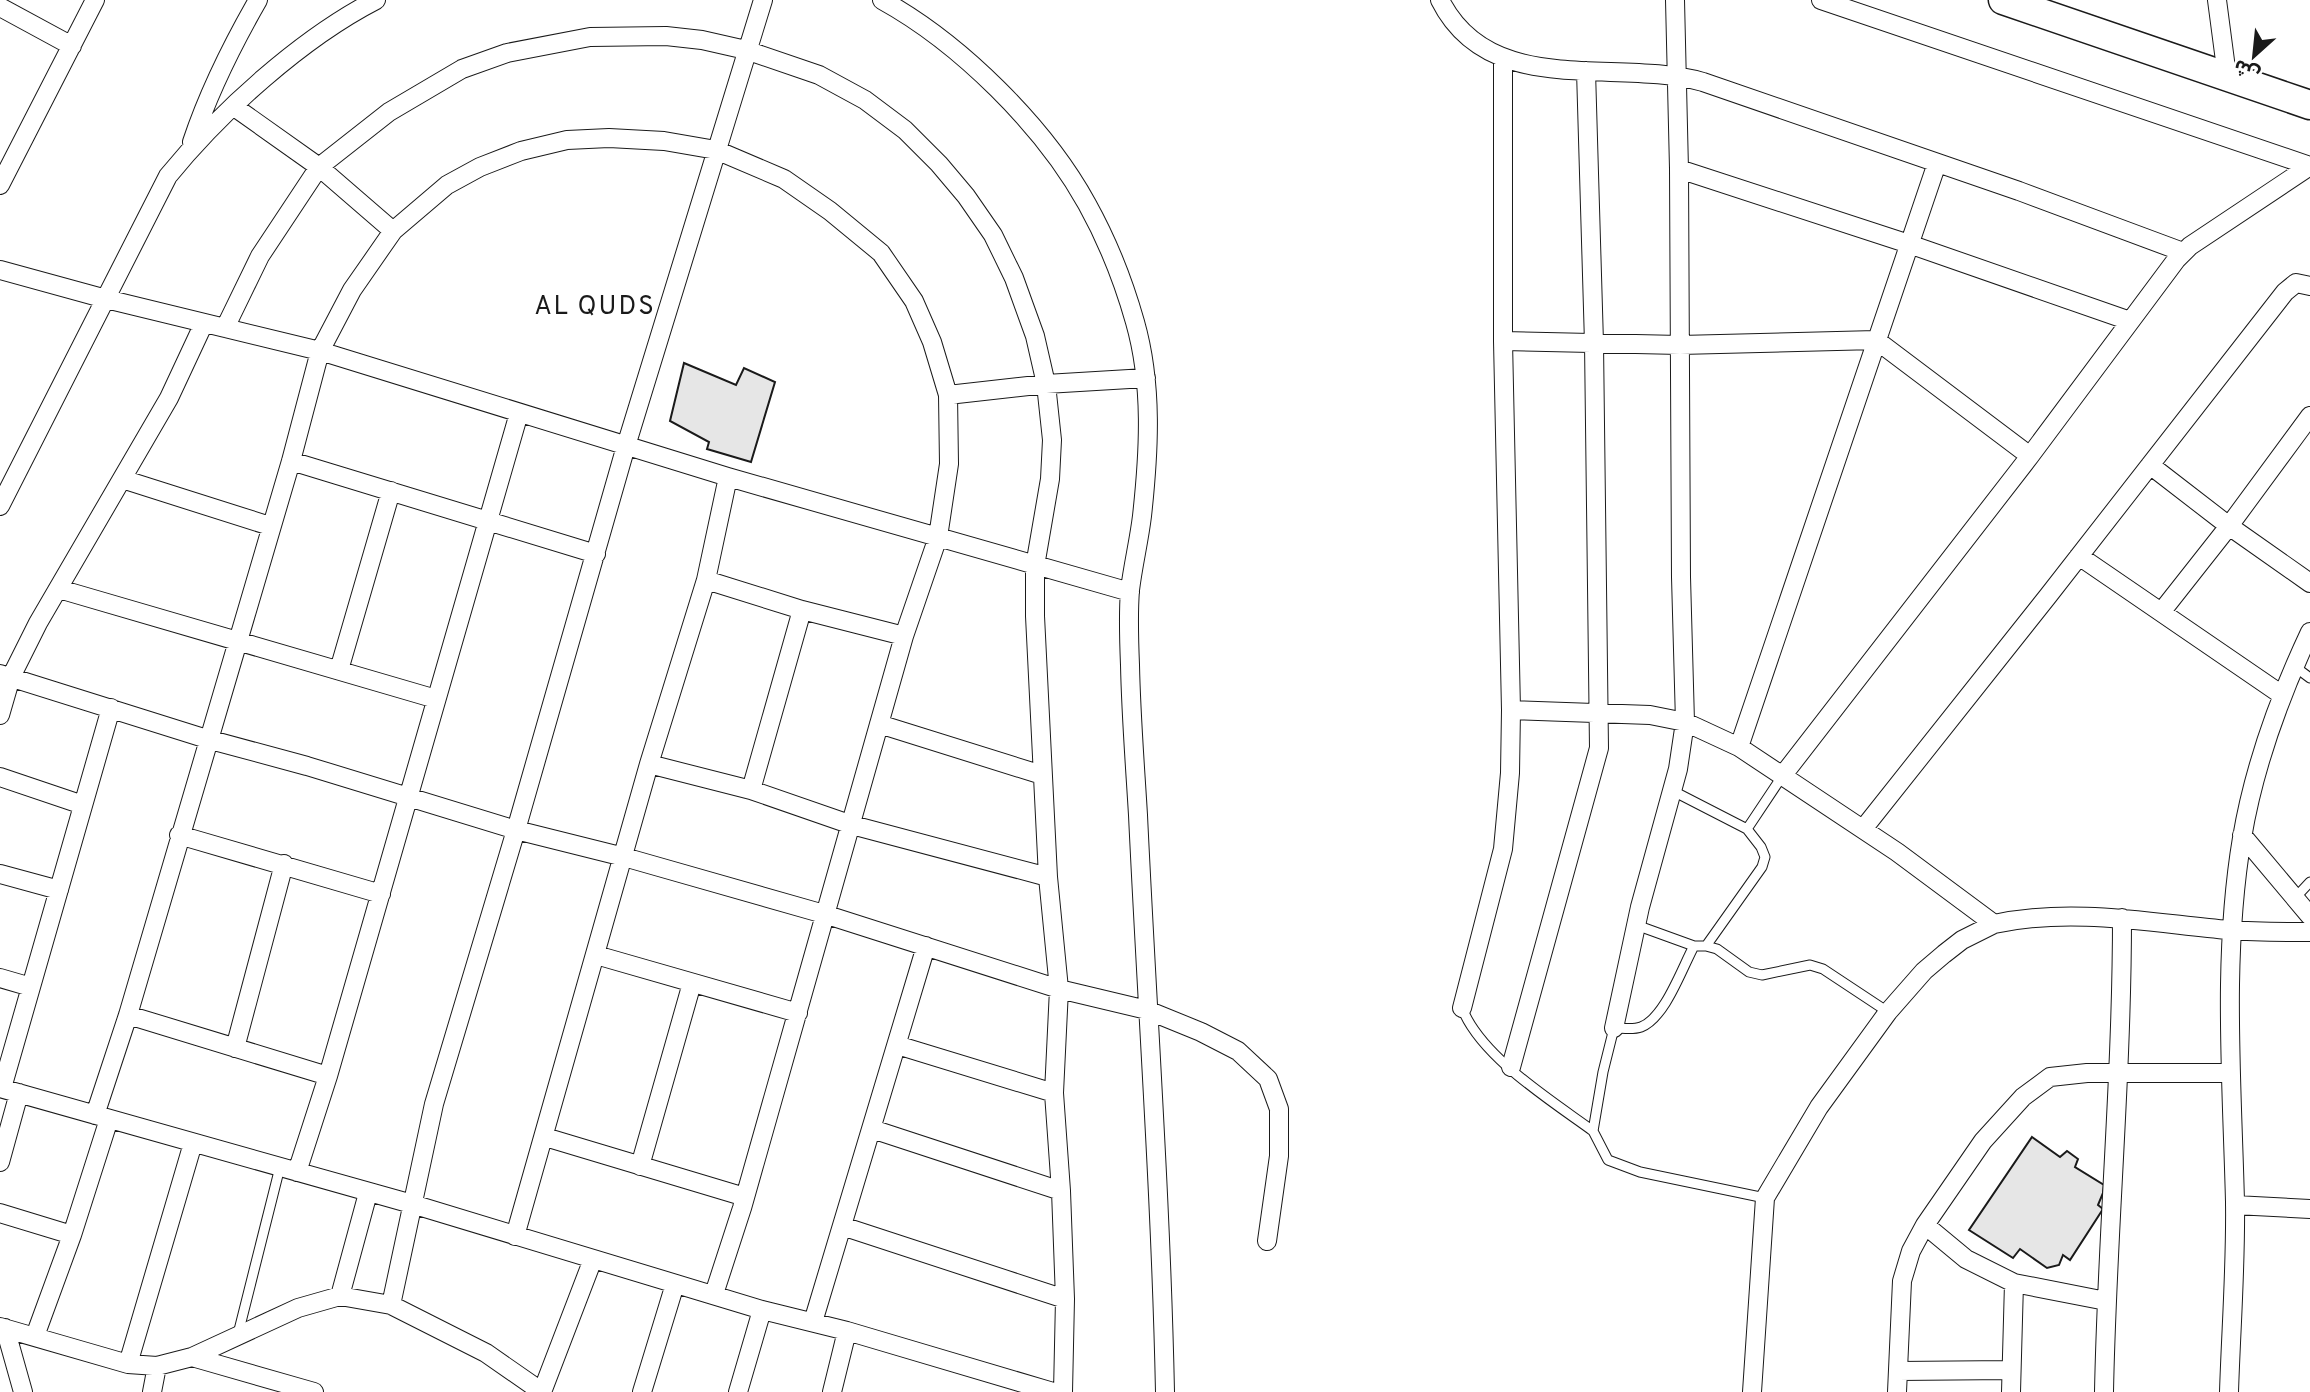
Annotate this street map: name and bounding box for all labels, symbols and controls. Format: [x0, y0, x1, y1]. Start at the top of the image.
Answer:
north arrow [2219, 21, 2289, 91]
text: ش [2230, 53, 2264, 86]
district label: AL QUDS [534, 291, 656, 324]

